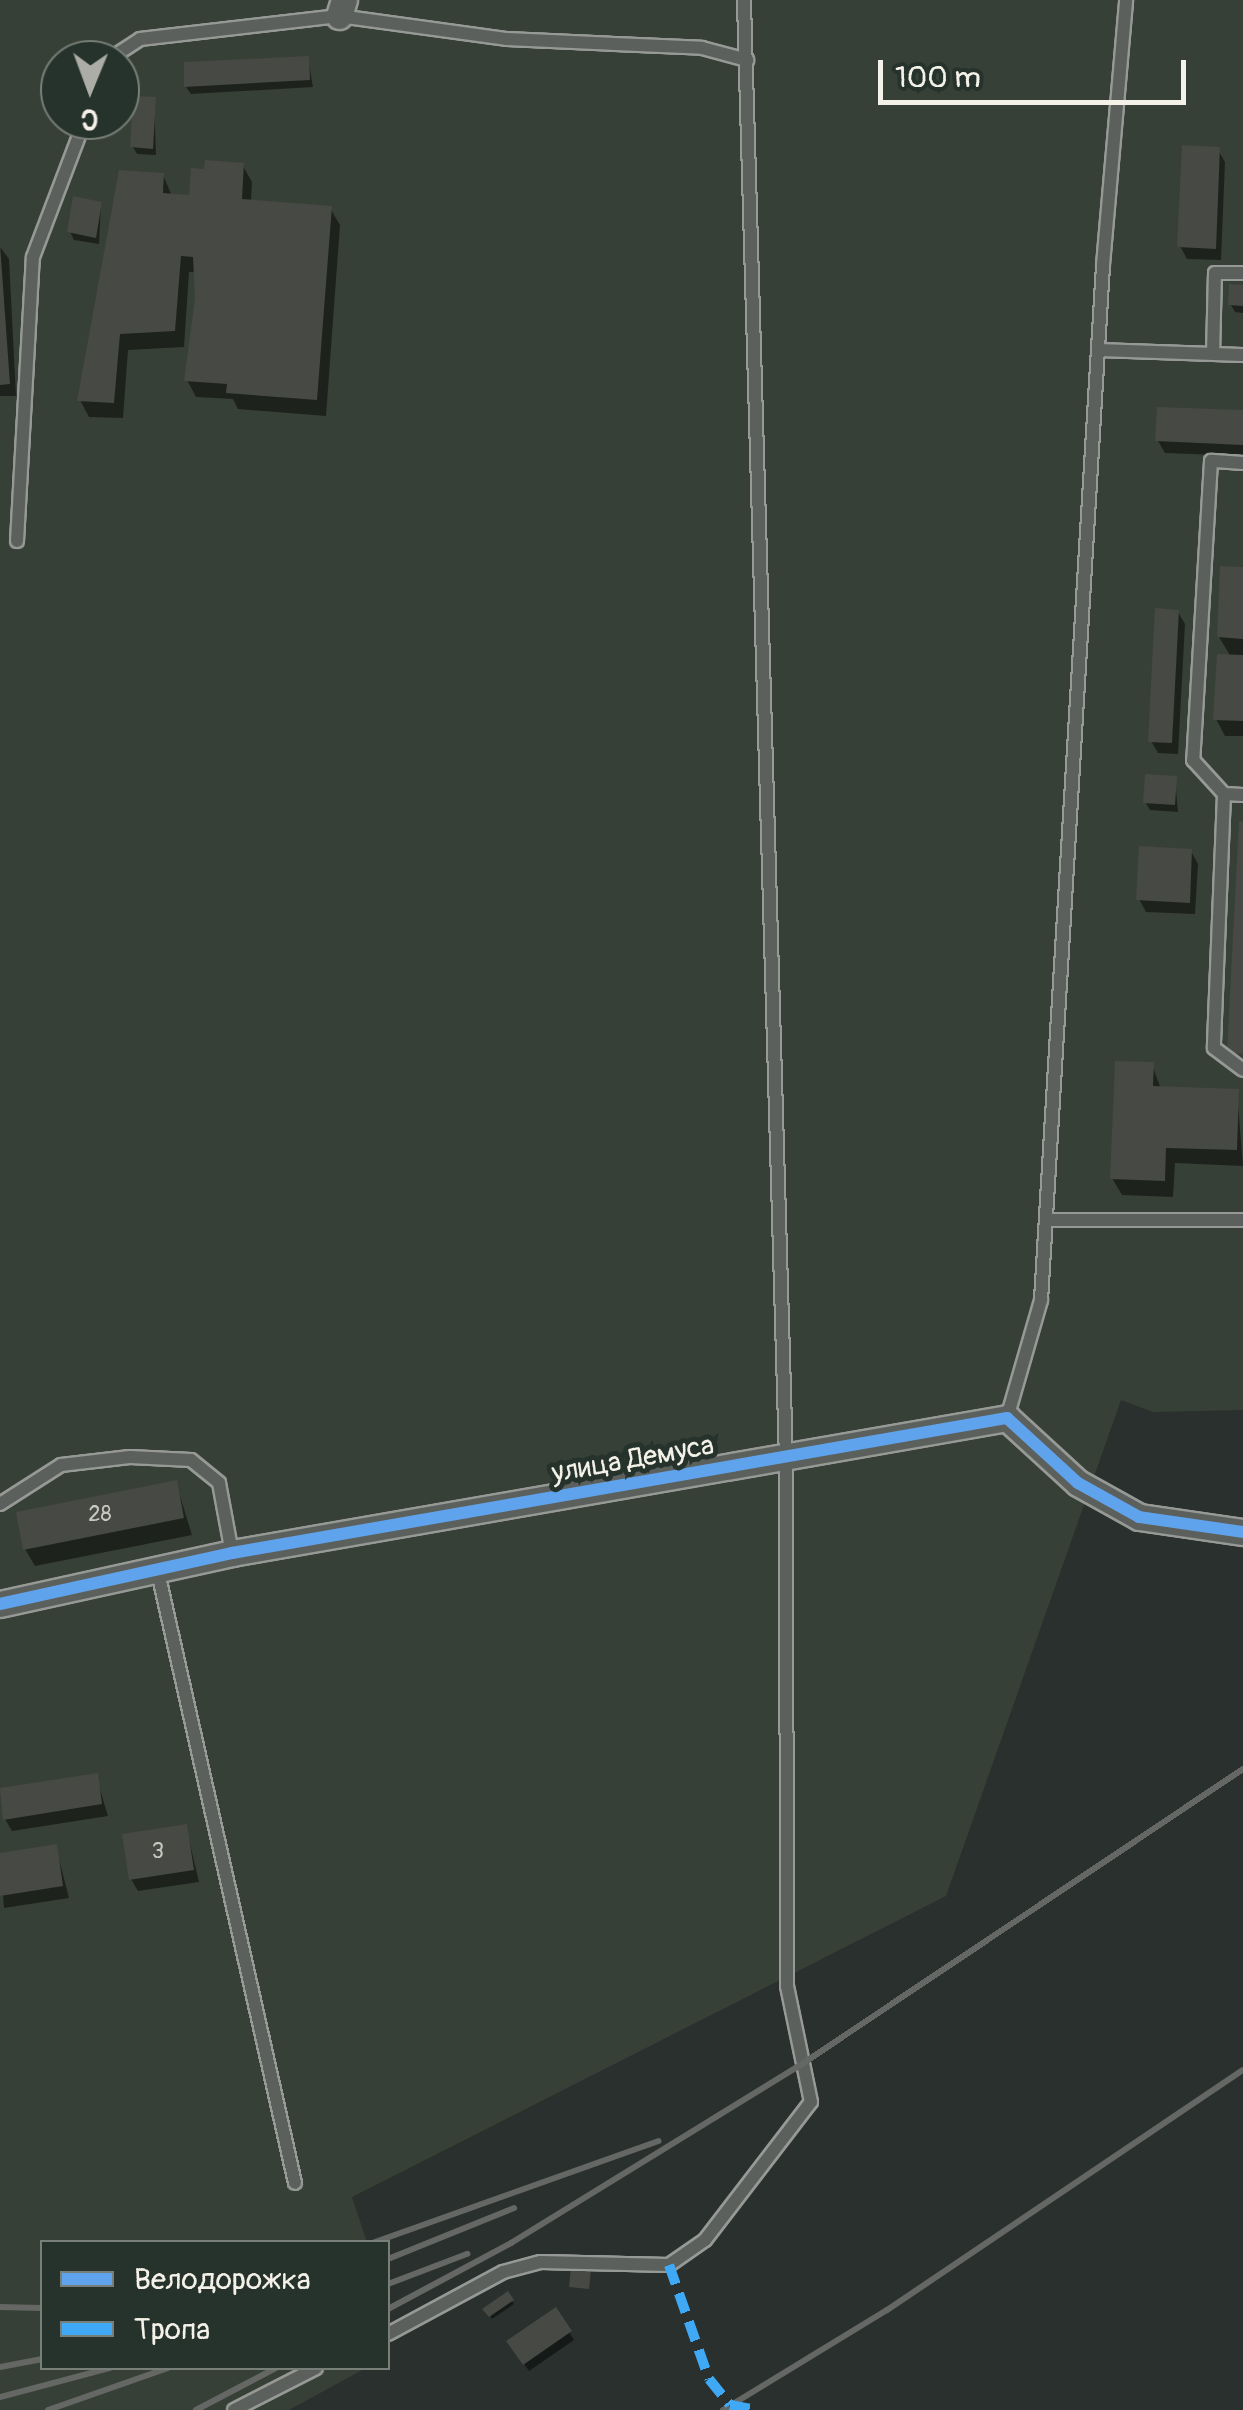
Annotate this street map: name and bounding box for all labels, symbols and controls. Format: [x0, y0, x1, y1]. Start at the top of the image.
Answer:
north arrow [40, 40, 140, 140]
scale bar [883, 40, 1190, 102]
text: 100 m [895, 59, 981, 96]
text: С [81, 101, 98, 136]
street label: улица Демуса [549, 1429, 717, 1491]
house number: 28 [88, 1502, 112, 1528]
house number: 3 [152, 1839, 164, 1865]
legend [40, 2240, 390, 2370]
text: Велодорожка [134, 2261, 311, 2298]
text: Тропа [134, 2311, 210, 2348]

